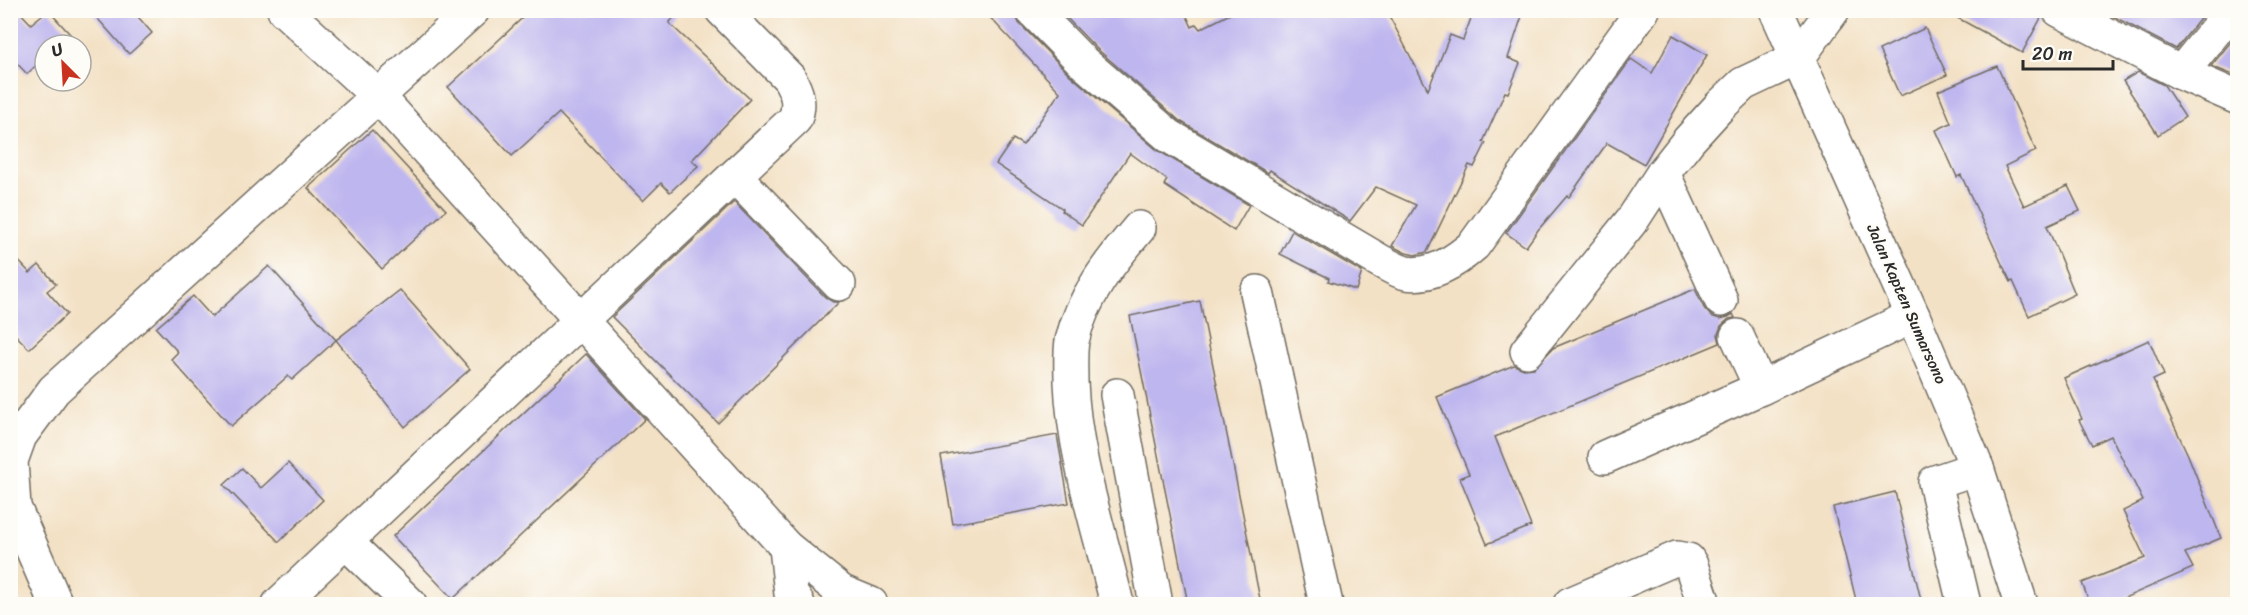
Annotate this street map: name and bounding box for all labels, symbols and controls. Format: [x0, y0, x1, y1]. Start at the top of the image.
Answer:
north arrow [33, 33, 93, 93]
scale bar [2023, 33, 2113, 71]
text: U [46, 34, 69, 65]
text: 20 m [2032, 38, 2072, 70]
street label: Jalan Kapten Sumarsono [1858, 218, 1955, 389]

